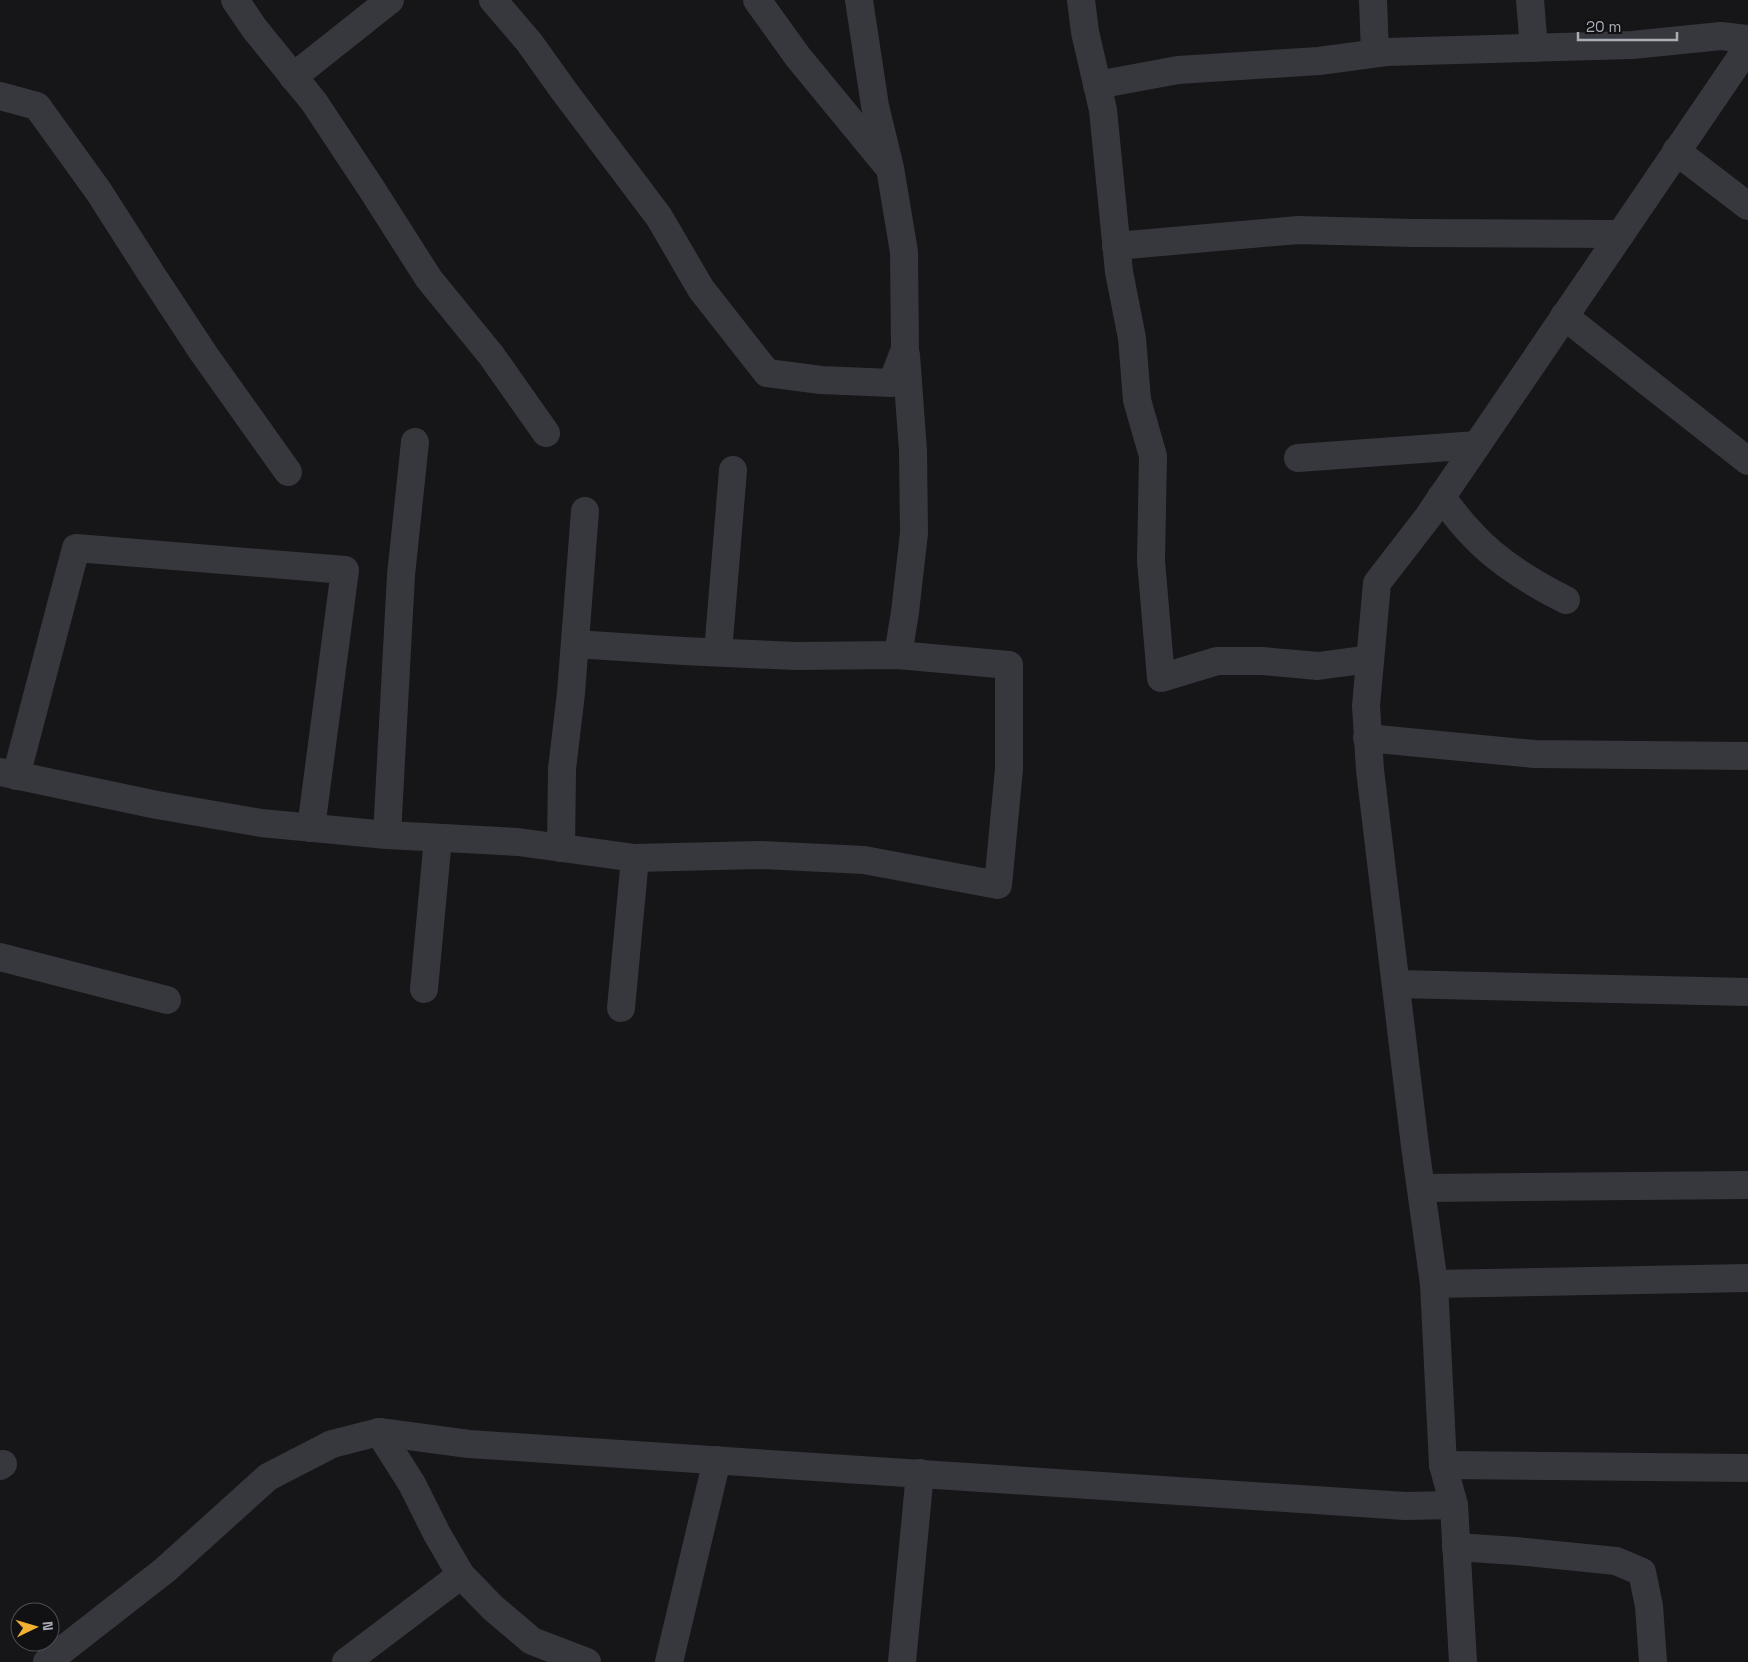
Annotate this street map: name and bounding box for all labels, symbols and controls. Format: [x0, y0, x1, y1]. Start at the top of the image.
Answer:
scale bar [1578, 10, 1677, 42]
text: 20 m [1586, 17, 1621, 36]
north arrow [10, 1602, 60, 1652]
text: N [39, 1620, 57, 1631]

